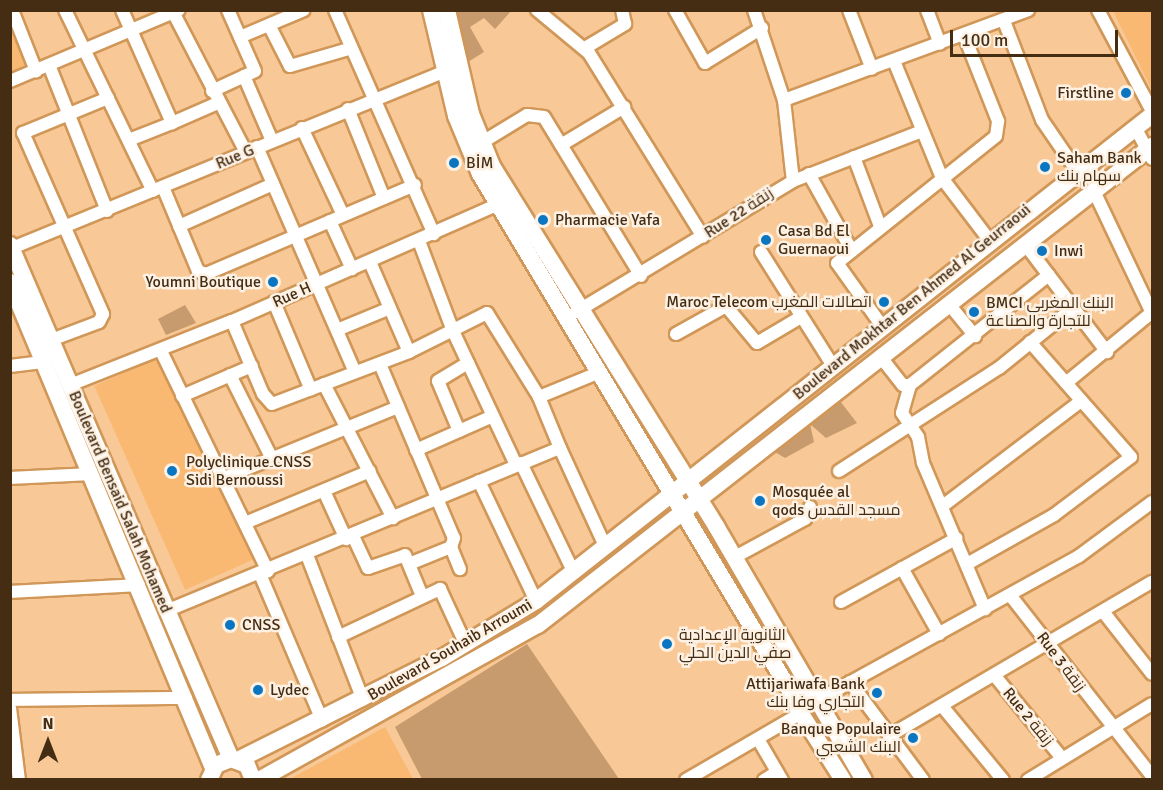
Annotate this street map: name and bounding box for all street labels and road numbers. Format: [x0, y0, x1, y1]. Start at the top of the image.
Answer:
street label: Rue G [213, 140, 257, 174]
street label: Rue 22 زنقة [701, 184, 777, 242]
street label: Boulevard Mokhtar Ben Ahmed Al Geurraoui [789, 200, 1035, 404]
street label: Rue H [270, 278, 314, 312]
street label: Boulevard Bensaid Salah Mohamed [64, 388, 176, 616]
street label: Boulevard Souhaib Arroumi [364, 595, 536, 705]
street label: Rue 3 زنقة [1032, 628, 1090, 696]
street label: Rue 2 زنقة [999, 684, 1057, 750]

